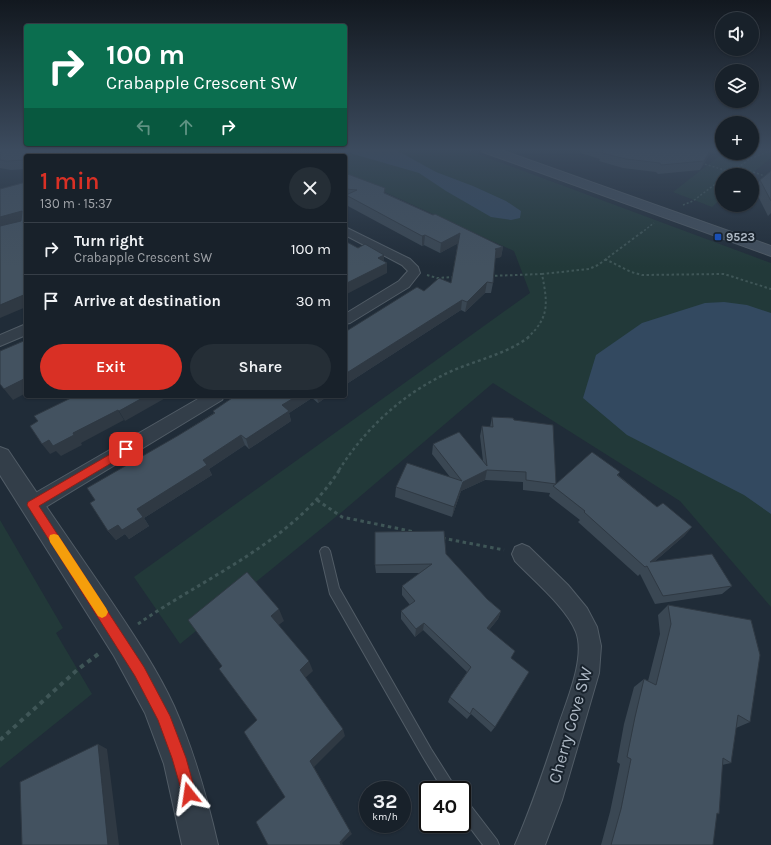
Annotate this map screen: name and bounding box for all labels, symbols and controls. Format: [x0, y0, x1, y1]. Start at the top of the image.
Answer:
map controls [715, 12, 759, 212]
button: sound [715, 12, 759, 56]
text: 100 m [106, 38, 185, 71]
icon: right [40, 40, 92, 92]
button: layers [715, 64, 759, 108]
text: Crabapple Crescent SW [106, 72, 297, 94]
icon: left [133, 116, 155, 138]
icon: ahead [175, 116, 197, 138]
icon: right [217, 116, 239, 138]
button: + [715, 116, 759, 160]
text: 1 min [40, 167, 100, 195]
button: close [289, 167, 331, 209]
button: − [715, 168, 759, 212]
text: 130 m · 15:37 [40, 196, 112, 211]
place label: 9523 [726, 230, 755, 244]
text: Turn right [74, 232, 144, 250]
marker: 9523 [713, 232, 723, 242]
icon: right [40, 238, 62, 260]
text: 100 m [291, 240, 331, 258]
text: Crabapple Crescent SW [74, 250, 212, 265]
icon: arrive [40, 290, 62, 312]
text: Arrive at destination [74, 292, 221, 310]
text: 30 m [296, 292, 331, 310]
button: Exit [40, 344, 182, 390]
button: Share [190, 344, 331, 390]
pin [109, 432, 143, 466]
icon: arrive [115, 438, 137, 460]
street label: Cherry Cove SW [544, 664, 596, 786]
position arrow [168, 773, 210, 815]
speed limit sign: 40 [419, 781, 471, 833]
text: 32 [373, 790, 397, 813]
text: km/h [372, 811, 398, 823]

